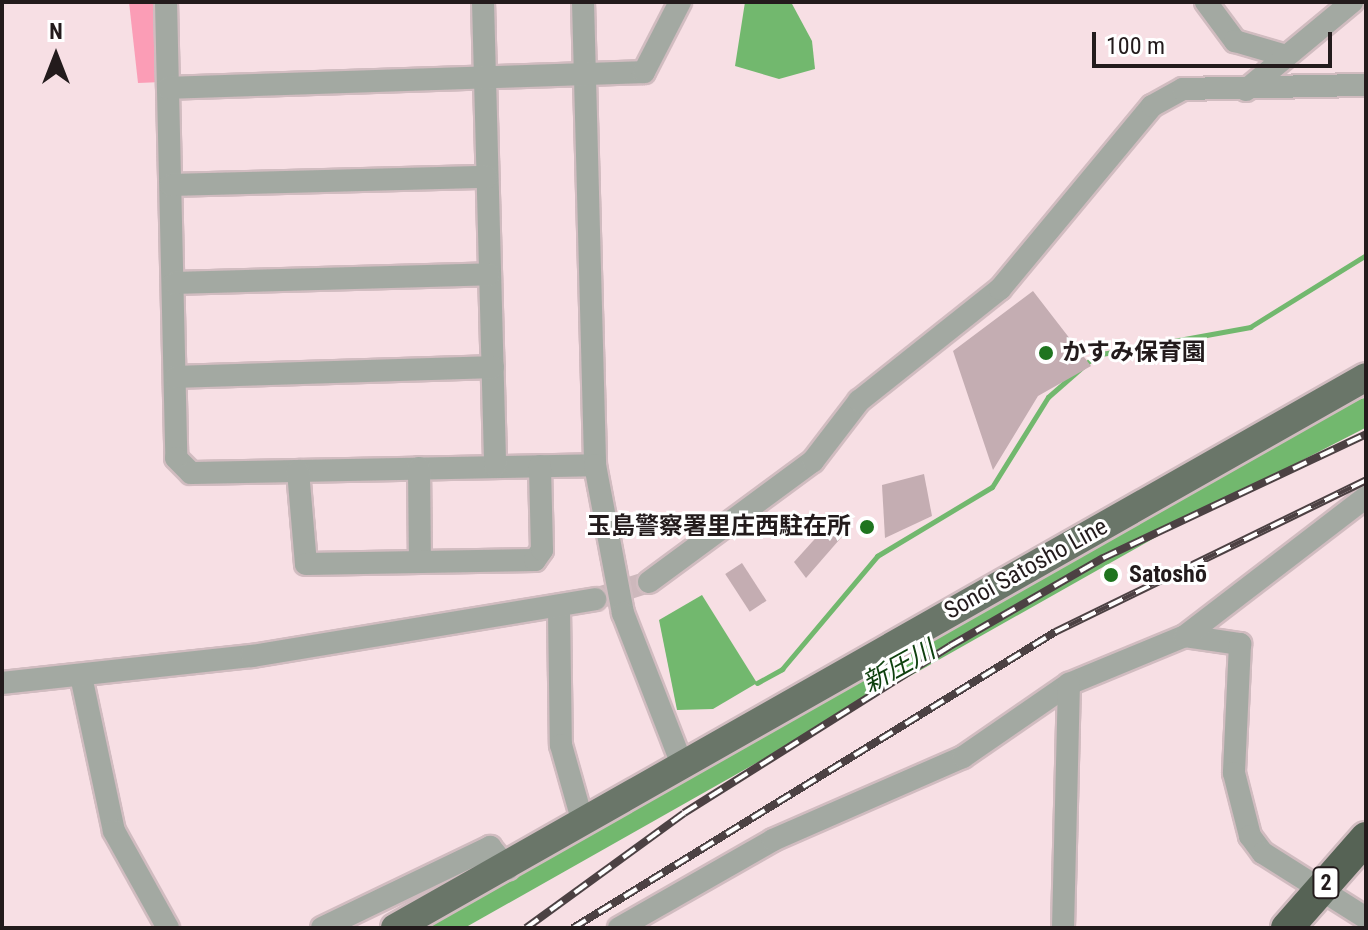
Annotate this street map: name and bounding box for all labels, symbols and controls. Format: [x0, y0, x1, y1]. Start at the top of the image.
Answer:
north arrow [16, 16, 96, 96]
scale bar [1096, 16, 1336, 66]
text: N [49, 19, 63, 44]
text: 100 m [1106, 32, 1165, 60]
place label: かすみ保育園 [1062, 339, 1206, 367]
marker: かすみ保育園 [1037, 344, 1055, 362]
street label: Sonoi Satosho Line [939, 512, 1113, 626]
place label: 玉島警察署里庄西駐在所 [587, 513, 851, 541]
marker: 玉島警察署里庄西駐在所 [858, 518, 876, 536]
place label: Satoshō [1129, 561, 1207, 589]
marker: Satoshō [1100, 564, 1122, 586]
water label: 新圧川 [857, 634, 941, 700]
road number: 2 [1312, 865, 1340, 901]

